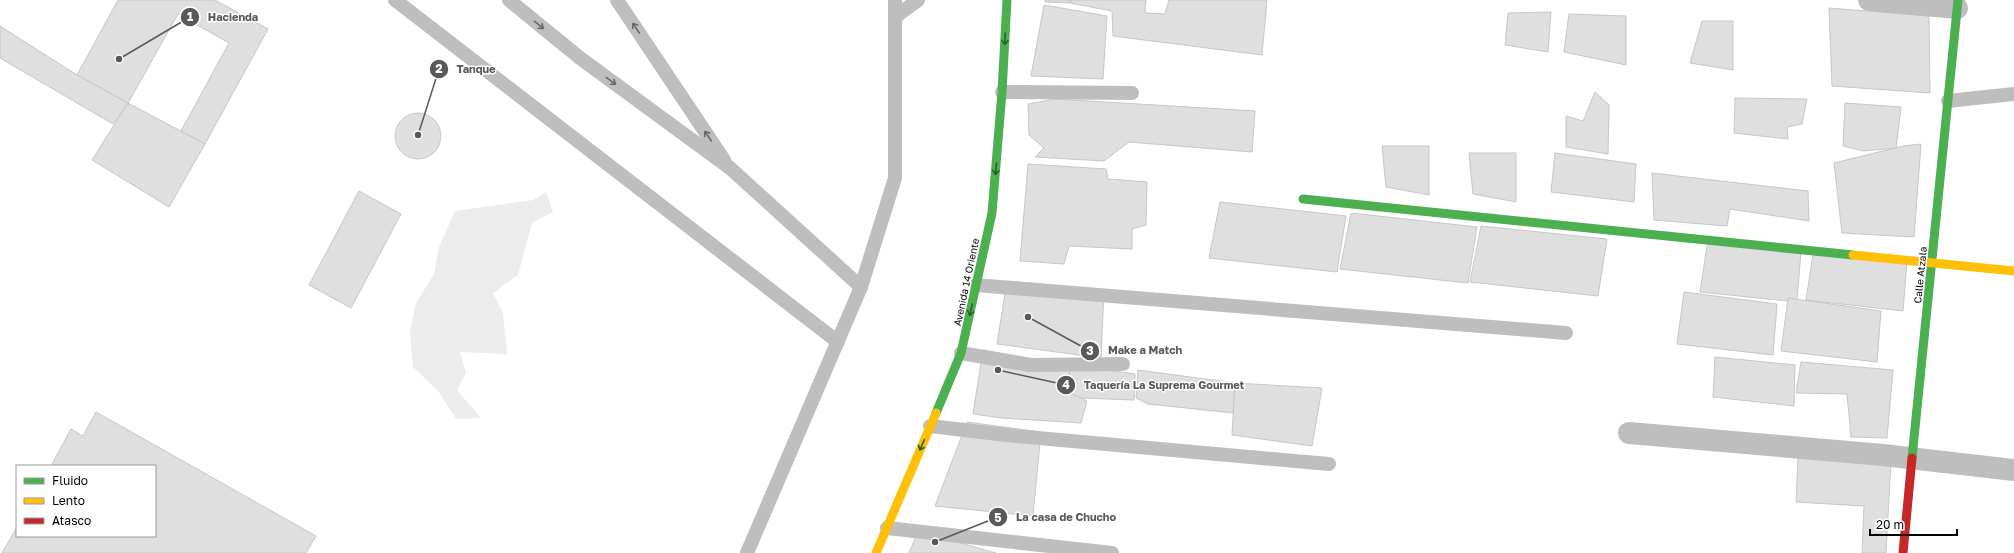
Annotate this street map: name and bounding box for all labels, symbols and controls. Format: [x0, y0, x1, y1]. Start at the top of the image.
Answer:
callout: Hacienda [180, 5, 266, 28]
text: 1 [187, 9, 193, 24]
text: Hacienda [208, 10, 258, 23]
one-way arrow [533, 20, 544, 29]
one-way arrow [632, 23, 640, 34]
one-way arrow [1002, 32, 1009, 45]
callout: Tanque [429, 57, 504, 80]
text: 2 [435, 61, 443, 76]
text: Tanque [456, 62, 496, 75]
one-way arrow [605, 77, 616, 85]
one-way arrow [704, 130, 712, 142]
one-way arrow [992, 162, 1000, 175]
street label: Avenida 14 Oriente [951, 237, 981, 327]
street label: Calle Atzala [1911, 246, 1929, 304]
one-way arrow [966, 303, 974, 316]
callout: Make a Match [1080, 339, 1190, 362]
text: 3 [1086, 343, 1094, 358]
text: Make a Match [1108, 343, 1182, 356]
callout: Taquería La Suprema Gourmet [1056, 373, 1252, 396]
text: 4 [1062, 377, 1070, 392]
text: Taquería La Suprema Gourmet [1084, 378, 1245, 391]
one-way arrow [918, 439, 925, 451]
legend [16, 465, 156, 537]
text: Fluido [52, 473, 88, 488]
text: Lento [52, 493, 85, 508]
callout: La casa de Chucho [988, 506, 1124, 529]
text: 5 [994, 510, 1002, 525]
text: La casa de Chucho [1016, 510, 1116, 523]
scale bar [1870, 511, 1957, 537]
text: Atasco [52, 513, 91, 528]
text: 20 m [1876, 517, 1904, 532]

